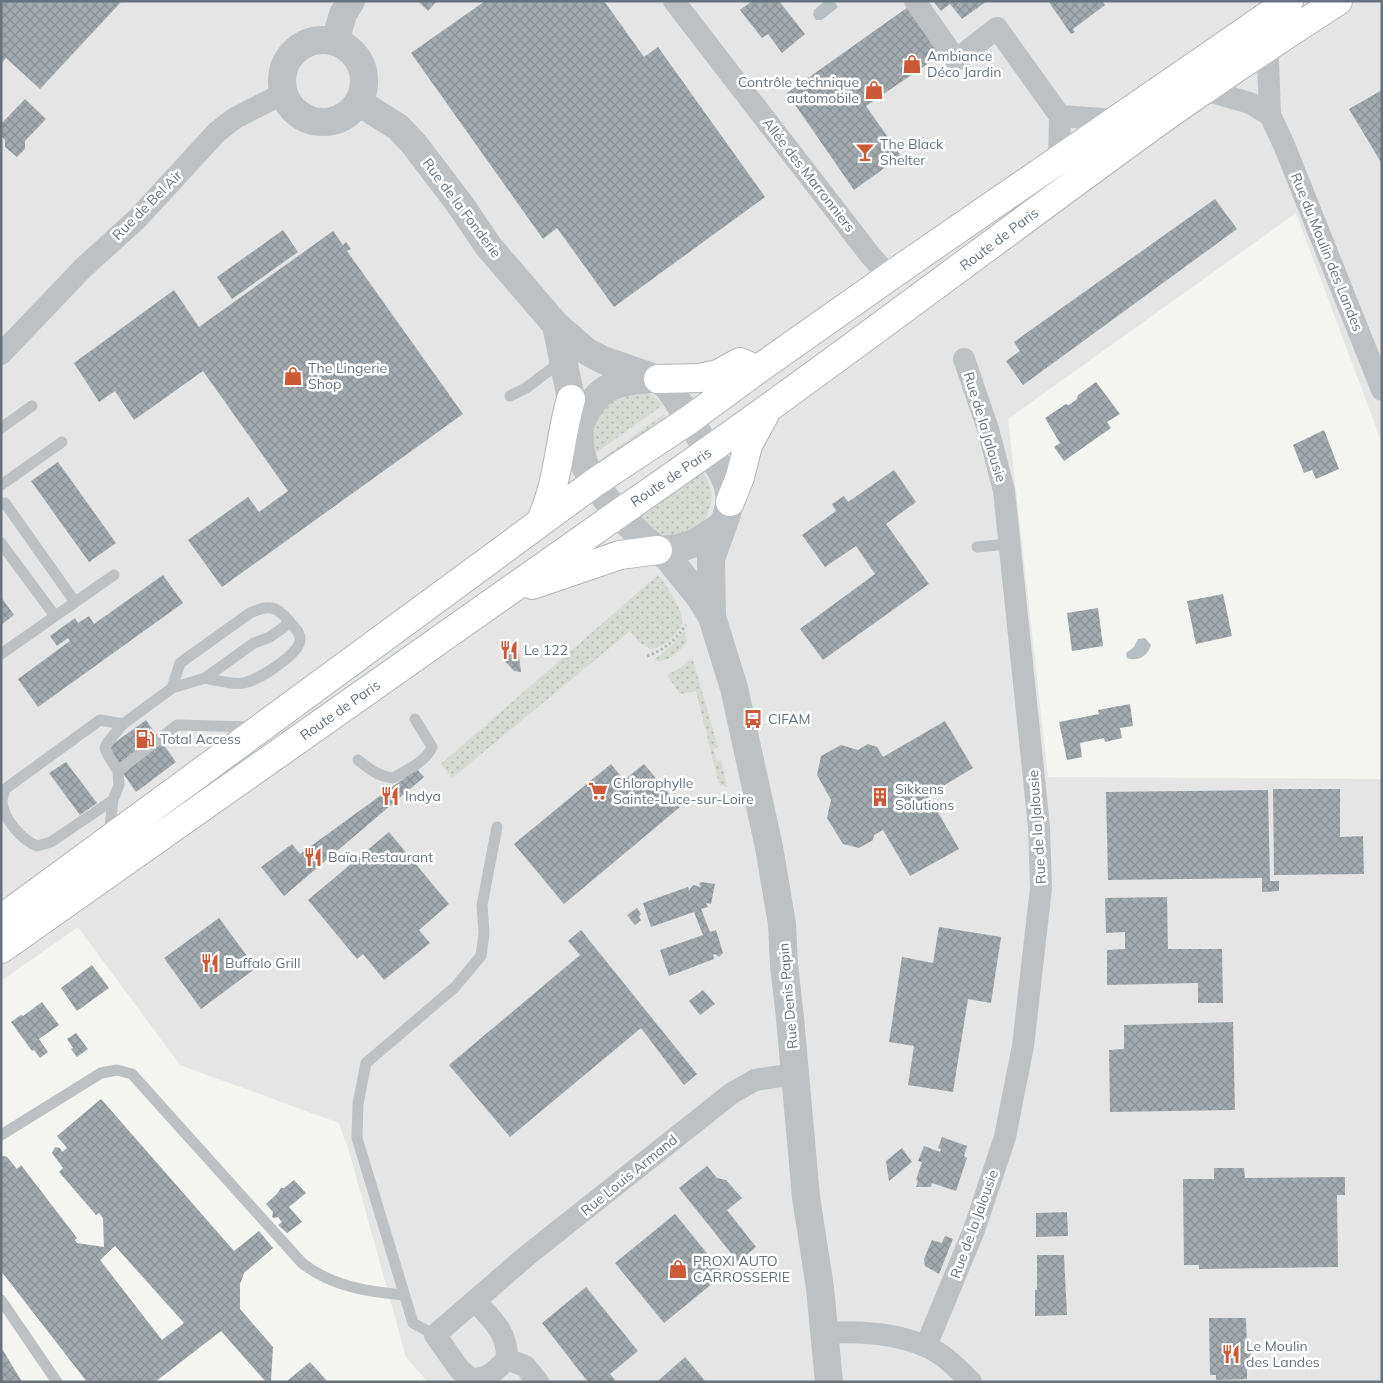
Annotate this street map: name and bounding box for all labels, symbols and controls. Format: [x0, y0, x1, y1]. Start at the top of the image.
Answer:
place label: Ambiance Déco Jardin [927, 47, 1001, 81]
shop icon: Ambiance Déco Jardin [901, 53, 923, 75]
place label: Contrôle technique automobile [738, 73, 859, 107]
shop icon: Contrôle technique automobile [863, 79, 885, 101]
street label: Allée des Marronniers [759, 114, 859, 236]
place label: The Black Shelter [880, 135, 944, 169]
bar icon: The Black Shelter [854, 141, 876, 163]
street label: Rue de la Fonderie [419, 155, 505, 261]
street label: Rue de Bel Air [108, 166, 186, 244]
street label: Rue du Moulin des Landes [1287, 170, 1367, 334]
street label: Route de Paris [956, 204, 1042, 274]
place label: The Lingerie Shop [308, 359, 387, 393]
shop icon: The Lingerie Shop [282, 365, 304, 387]
street label: Rue de la Jalousie [960, 370, 1010, 484]
street label: Route de Paris [627, 443, 715, 511]
restaurant icon: Le 122 [498, 639, 520, 661]
place label: Le 122 [524, 641, 568, 659]
street label: Route de Paris [296, 676, 384, 744]
bus stop icon: CIFAM [742, 708, 764, 730]
place label: CIFAM [768, 710, 811, 728]
fuel station icon: Total Access [134, 728, 156, 750]
place label: Total Access [160, 730, 241, 748]
street label: Rue de la Jalousie [1024, 769, 1050, 885]
place label: Chlorophylle Sainte-Luce-sur-Loire [613, 774, 754, 808]
supermarket icon: Chlorophylle Sainte-Luce-sur-Loire [587, 780, 609, 802]
place label: Sikkens Solutions [895, 780, 955, 814]
restaurant icon: Indya [379, 785, 401, 807]
building icon: Sikkens Solutions [869, 786, 891, 808]
place label: Indya [405, 787, 441, 805]
restaurant icon: Baïa Restaurant [302, 846, 324, 868]
place label: Baïa Restaurant [328, 848, 433, 866]
street label: Rue Denis Papin [774, 942, 802, 1050]
restaurant icon: Buffalo Grill [199, 952, 221, 974]
place label: Buffalo Grill [225, 954, 300, 972]
street label: Rue Louis Armand [577, 1130, 681, 1220]
street label: Rue de la Jalousie [946, 1167, 1002, 1281]
place label: PROXI AUTO CARROSSERIE [693, 1252, 790, 1286]
shop icon: PROXI AUTO CARROSSERIE [667, 1258, 689, 1280]
place label: Le Moulin des Landes [1246, 1337, 1320, 1371]
restaurant icon: Le Moulin des Landes [1220, 1343, 1242, 1365]

